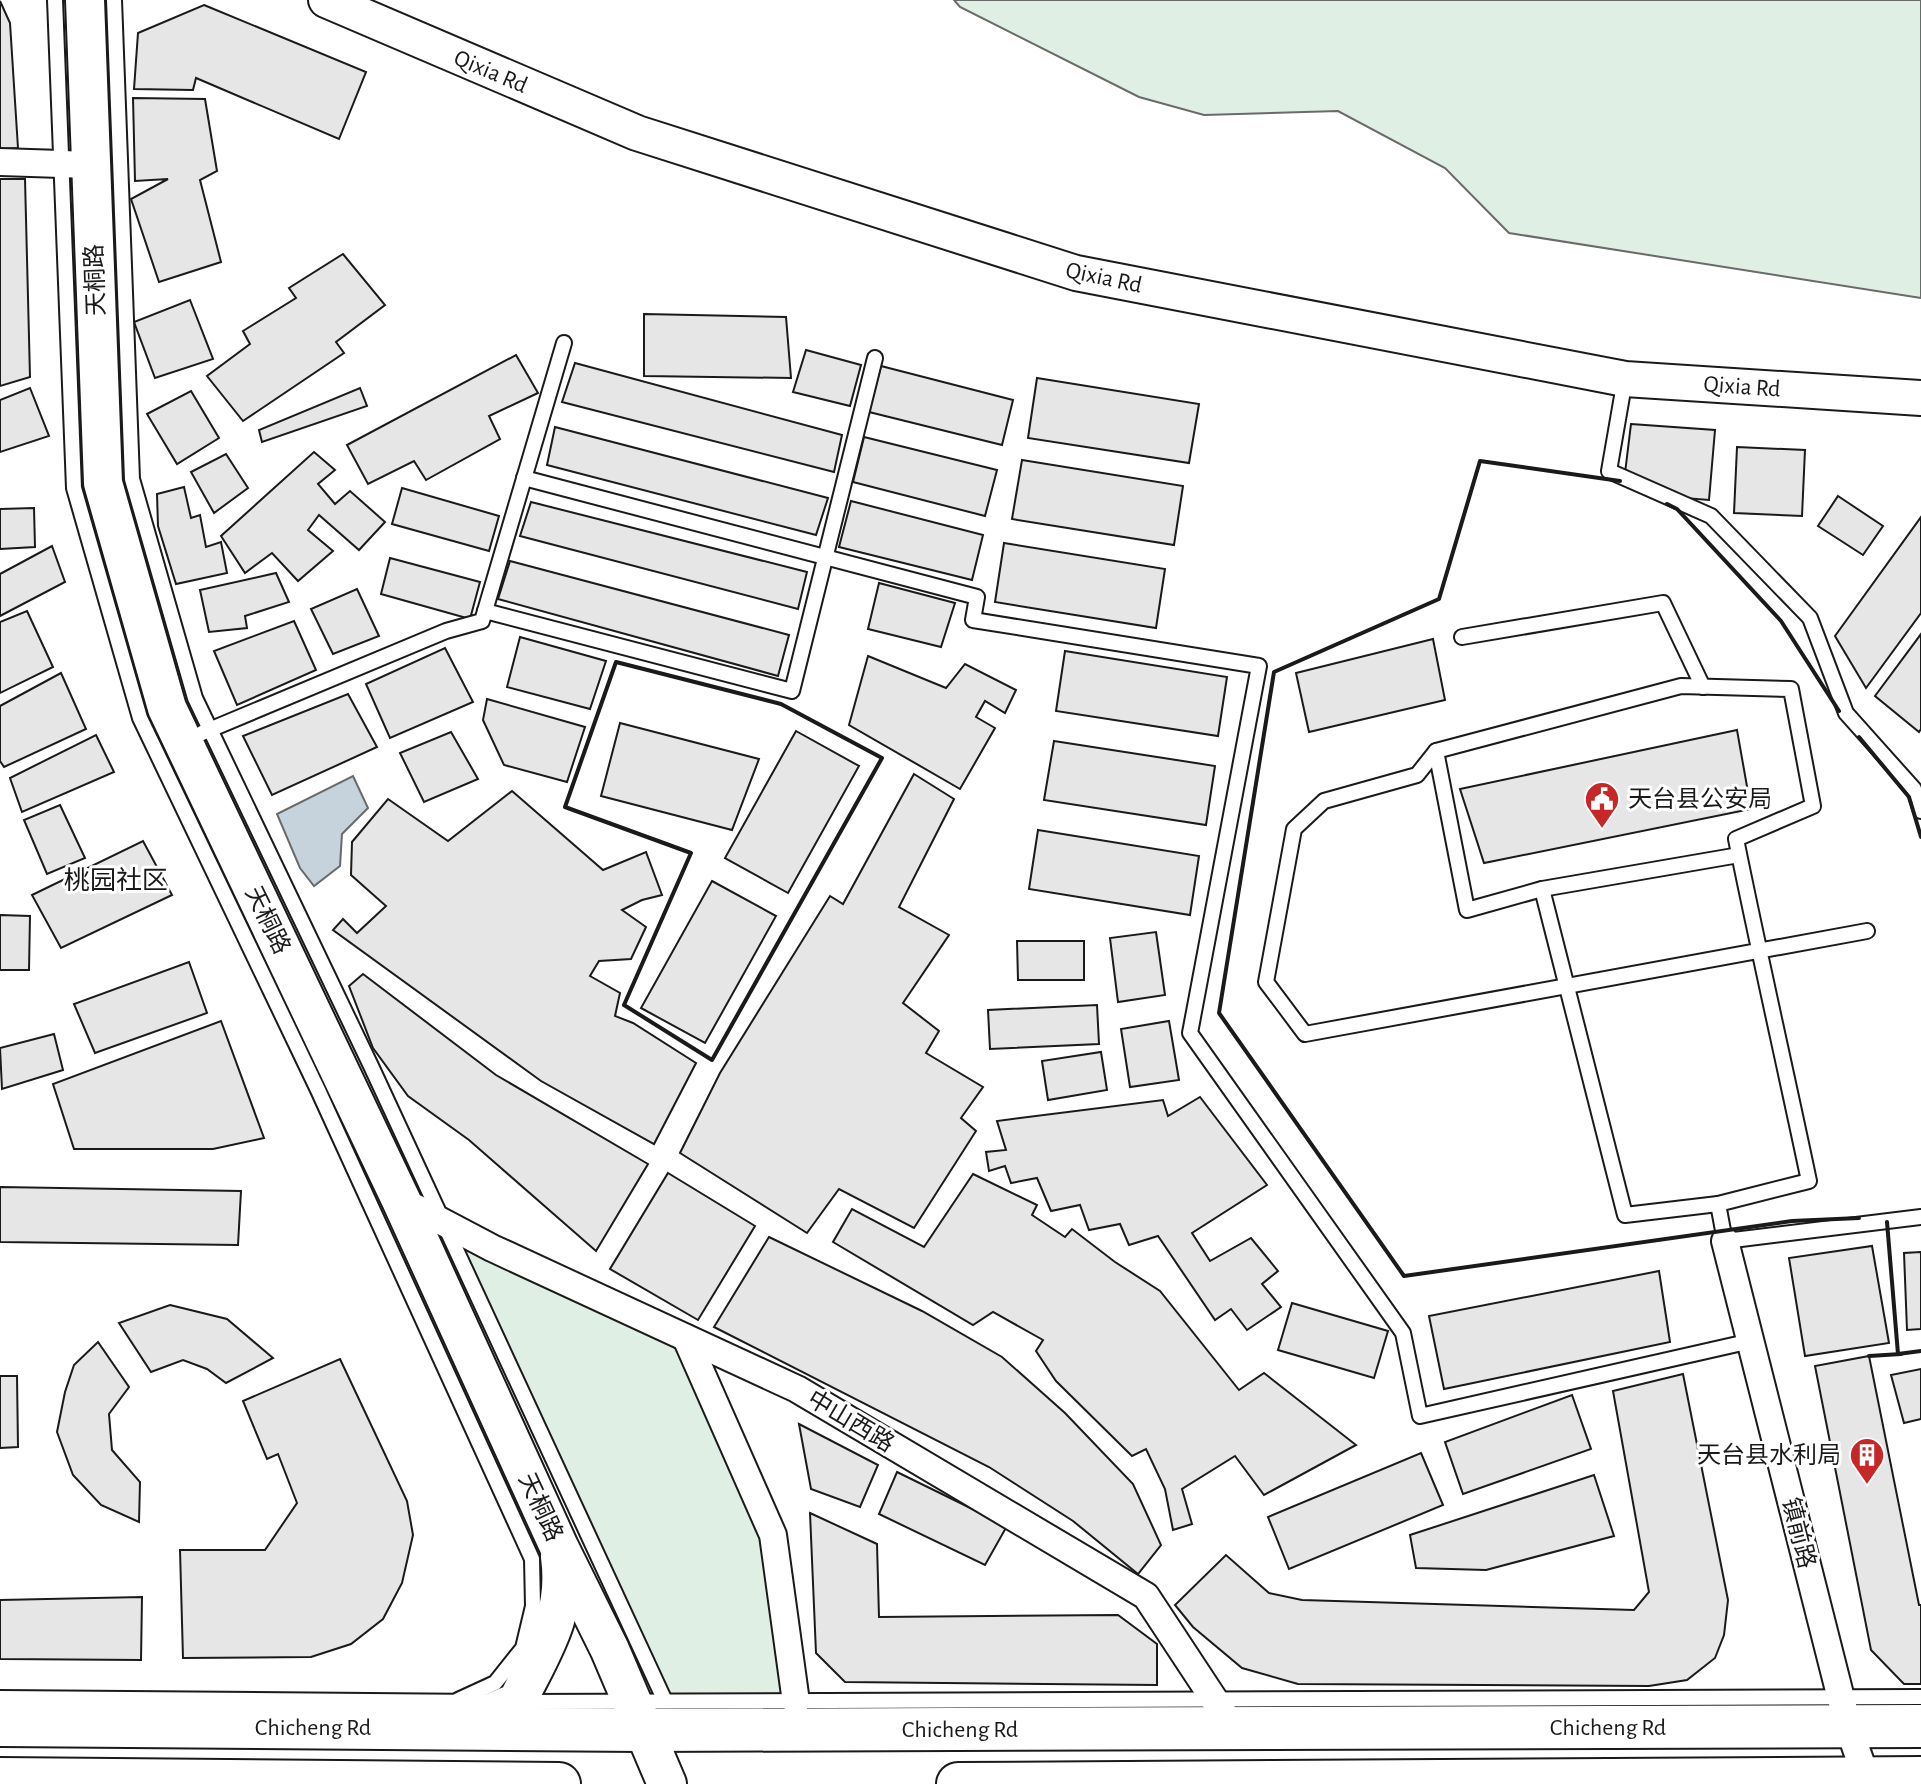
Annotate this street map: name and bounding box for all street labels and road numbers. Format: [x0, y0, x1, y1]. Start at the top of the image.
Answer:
street label: Qixia Rd [450, 46, 531, 98]
street label: 天桐路 [81, 244, 109, 316]
street label: Qixia Rd [1063, 258, 1144, 298]
street label: Qixia Rd [1703, 372, 1781, 402]
street label: 天桐路 [241, 882, 295, 958]
street label: 中山西路 [803, 1385, 899, 1457]
street label: 天桐路 [514, 1469, 568, 1545]
street label: 镇前路 [1778, 1495, 1820, 1571]
street label: Chicheng Rd [255, 1716, 371, 1740]
street label: Chicheng Rd [1550, 1716, 1666, 1740]
street label: Chicheng Rd [902, 1718, 1018, 1742]

